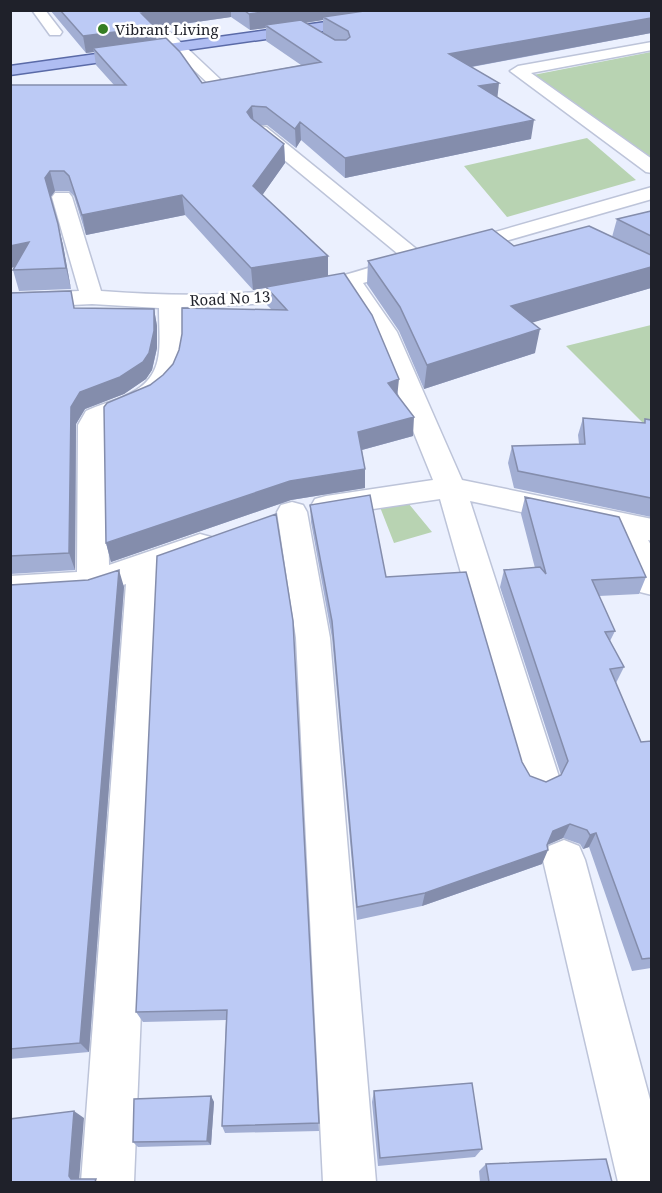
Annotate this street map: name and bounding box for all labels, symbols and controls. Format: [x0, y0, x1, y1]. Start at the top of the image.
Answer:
place label: Vibrant Living [115, 19, 219, 39]
marker: Vibrant Living [96, 22, 110, 36]
street label: Road No 13 [189, 286, 271, 310]

